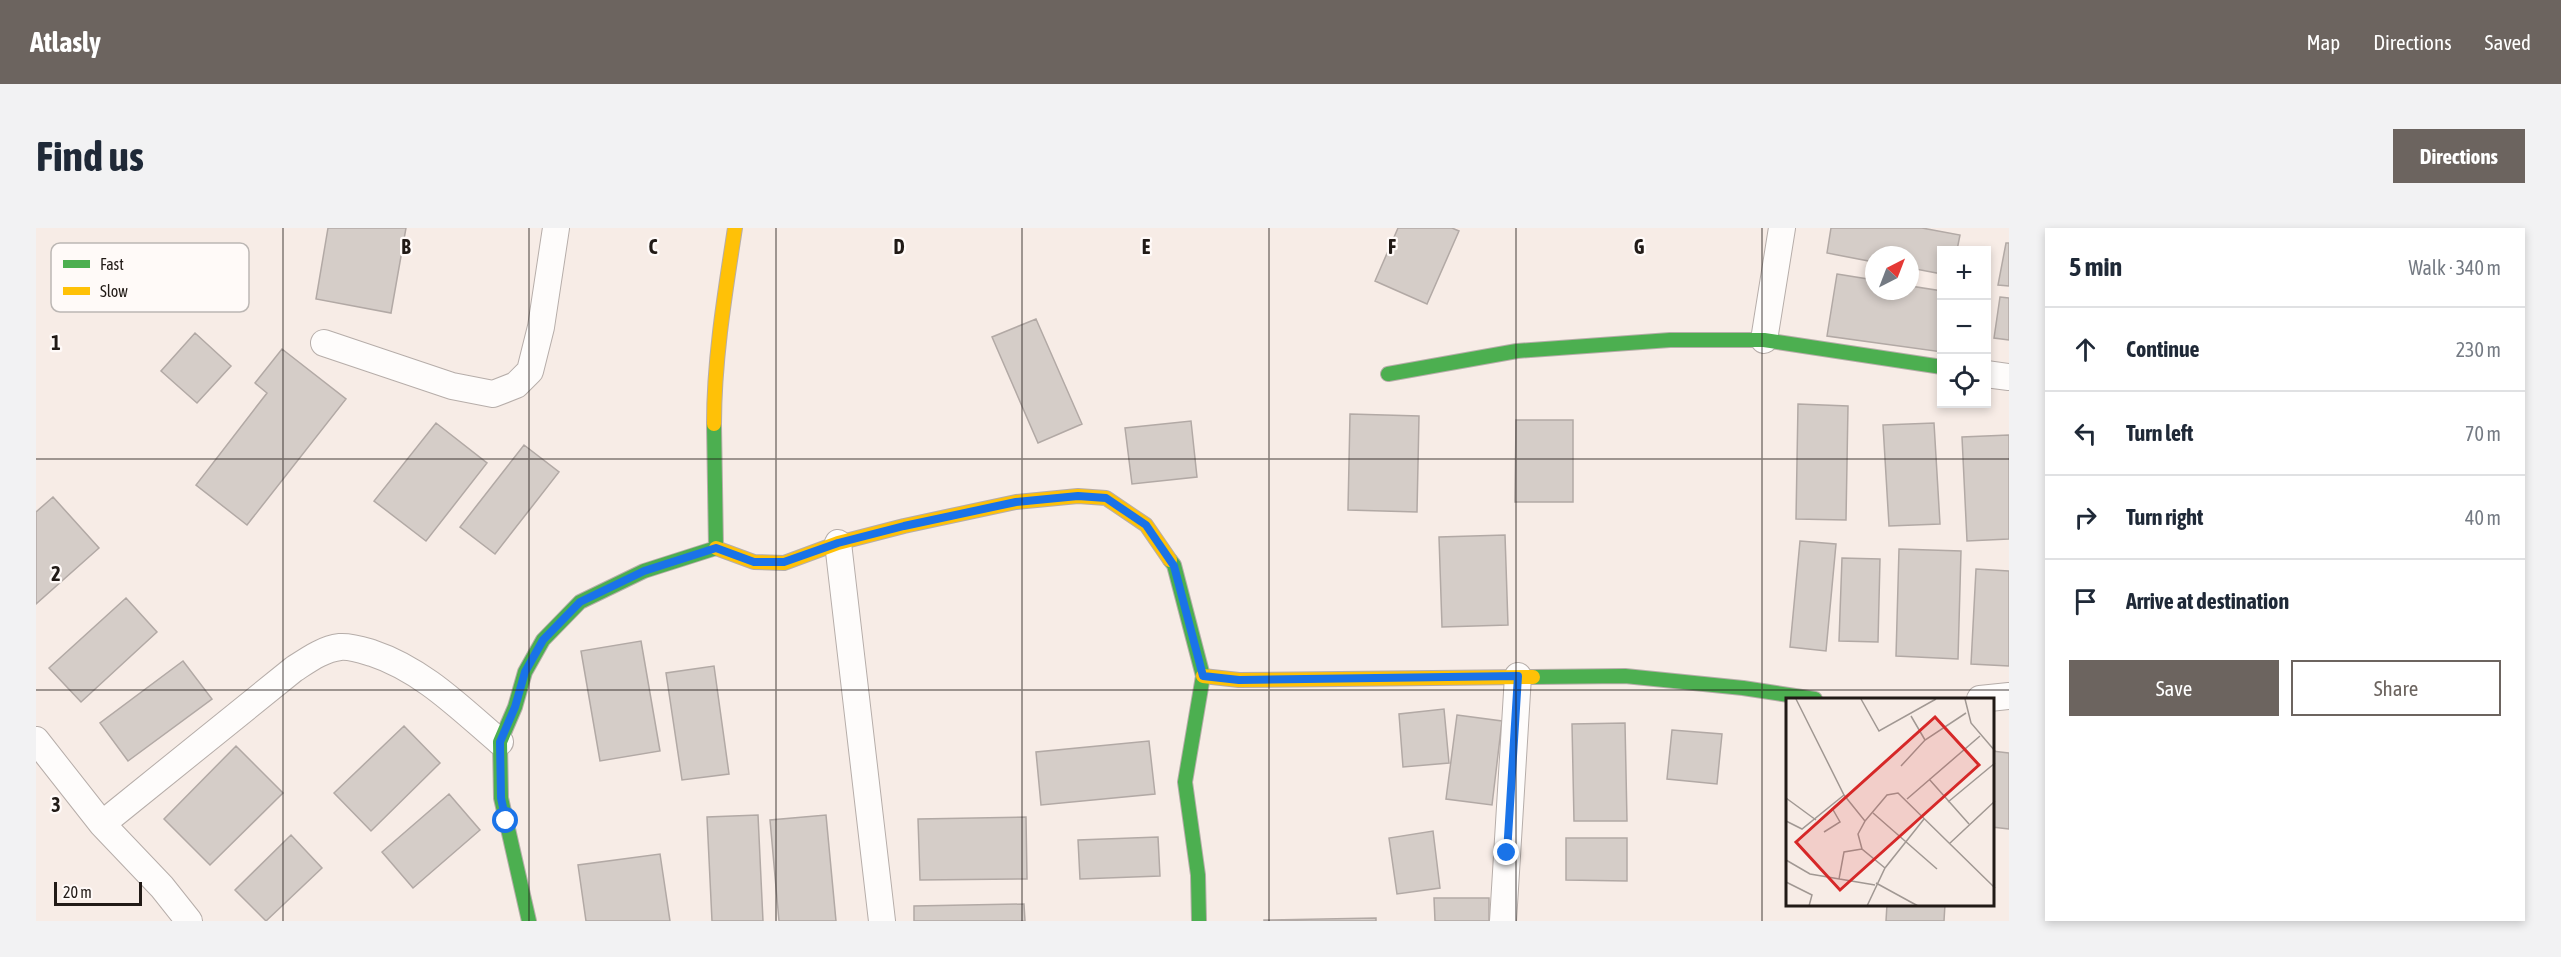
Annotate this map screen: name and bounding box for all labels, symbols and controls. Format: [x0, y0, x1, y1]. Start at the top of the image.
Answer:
text: Atlasly [30, 26, 101, 58]
text: Map [2306, 30, 2340, 54]
text: Directions [2373, 30, 2452, 54]
text: Saved [2485, 30, 2531, 54]
button: Directions [2393, 129, 2525, 183]
text: Find us [36, 132, 144, 180]
text: B [401, 235, 411, 258]
text: C [649, 235, 658, 258]
text: D [893, 235, 905, 258]
text: E [1142, 235, 1151, 258]
text: F [1388, 235, 1396, 258]
text: G [1634, 235, 1645, 258]
legend [51, 243, 249, 312]
north arrow [1865, 246, 1919, 300]
map controls [1937, 246, 1991, 408]
button: + [1937, 246, 1991, 300]
text: 5 min [2069, 252, 2122, 282]
text: Fast [100, 255, 124, 273]
text: Walk · 340 m [2409, 256, 2501, 279]
text: Slow [100, 282, 128, 300]
button: − [1937, 300, 1991, 354]
text: 1 [51, 331, 61, 354]
icon: ahead [2069, 333, 2102, 366]
text: Continue [2126, 336, 2200, 362]
text: 230 m [2456, 338, 2501, 361]
button: locate [1937, 354, 1991, 408]
icon: left [2069, 417, 2102, 450]
text: Turn left [2126, 420, 2193, 446]
text: 70 m [2465, 422, 2501, 445]
icon: right [2069, 501, 2102, 534]
text: Turn right [2126, 504, 2203, 530]
text: 40 m [2465, 506, 2501, 529]
text: 2 [51, 562, 61, 585]
icon: arrive [2069, 585, 2102, 618]
text: Arrive at destination [2126, 588, 2289, 614]
button: Save [2069, 660, 2279, 716]
button: Share [2291, 660, 2501, 716]
inset map [1786, 698, 1994, 906]
text: 3 [51, 793, 61, 816]
route start [492, 807, 518, 833]
route end [1493, 839, 1519, 865]
scale bar [54, 879, 142, 906]
text: 20 m [63, 883, 92, 901]

